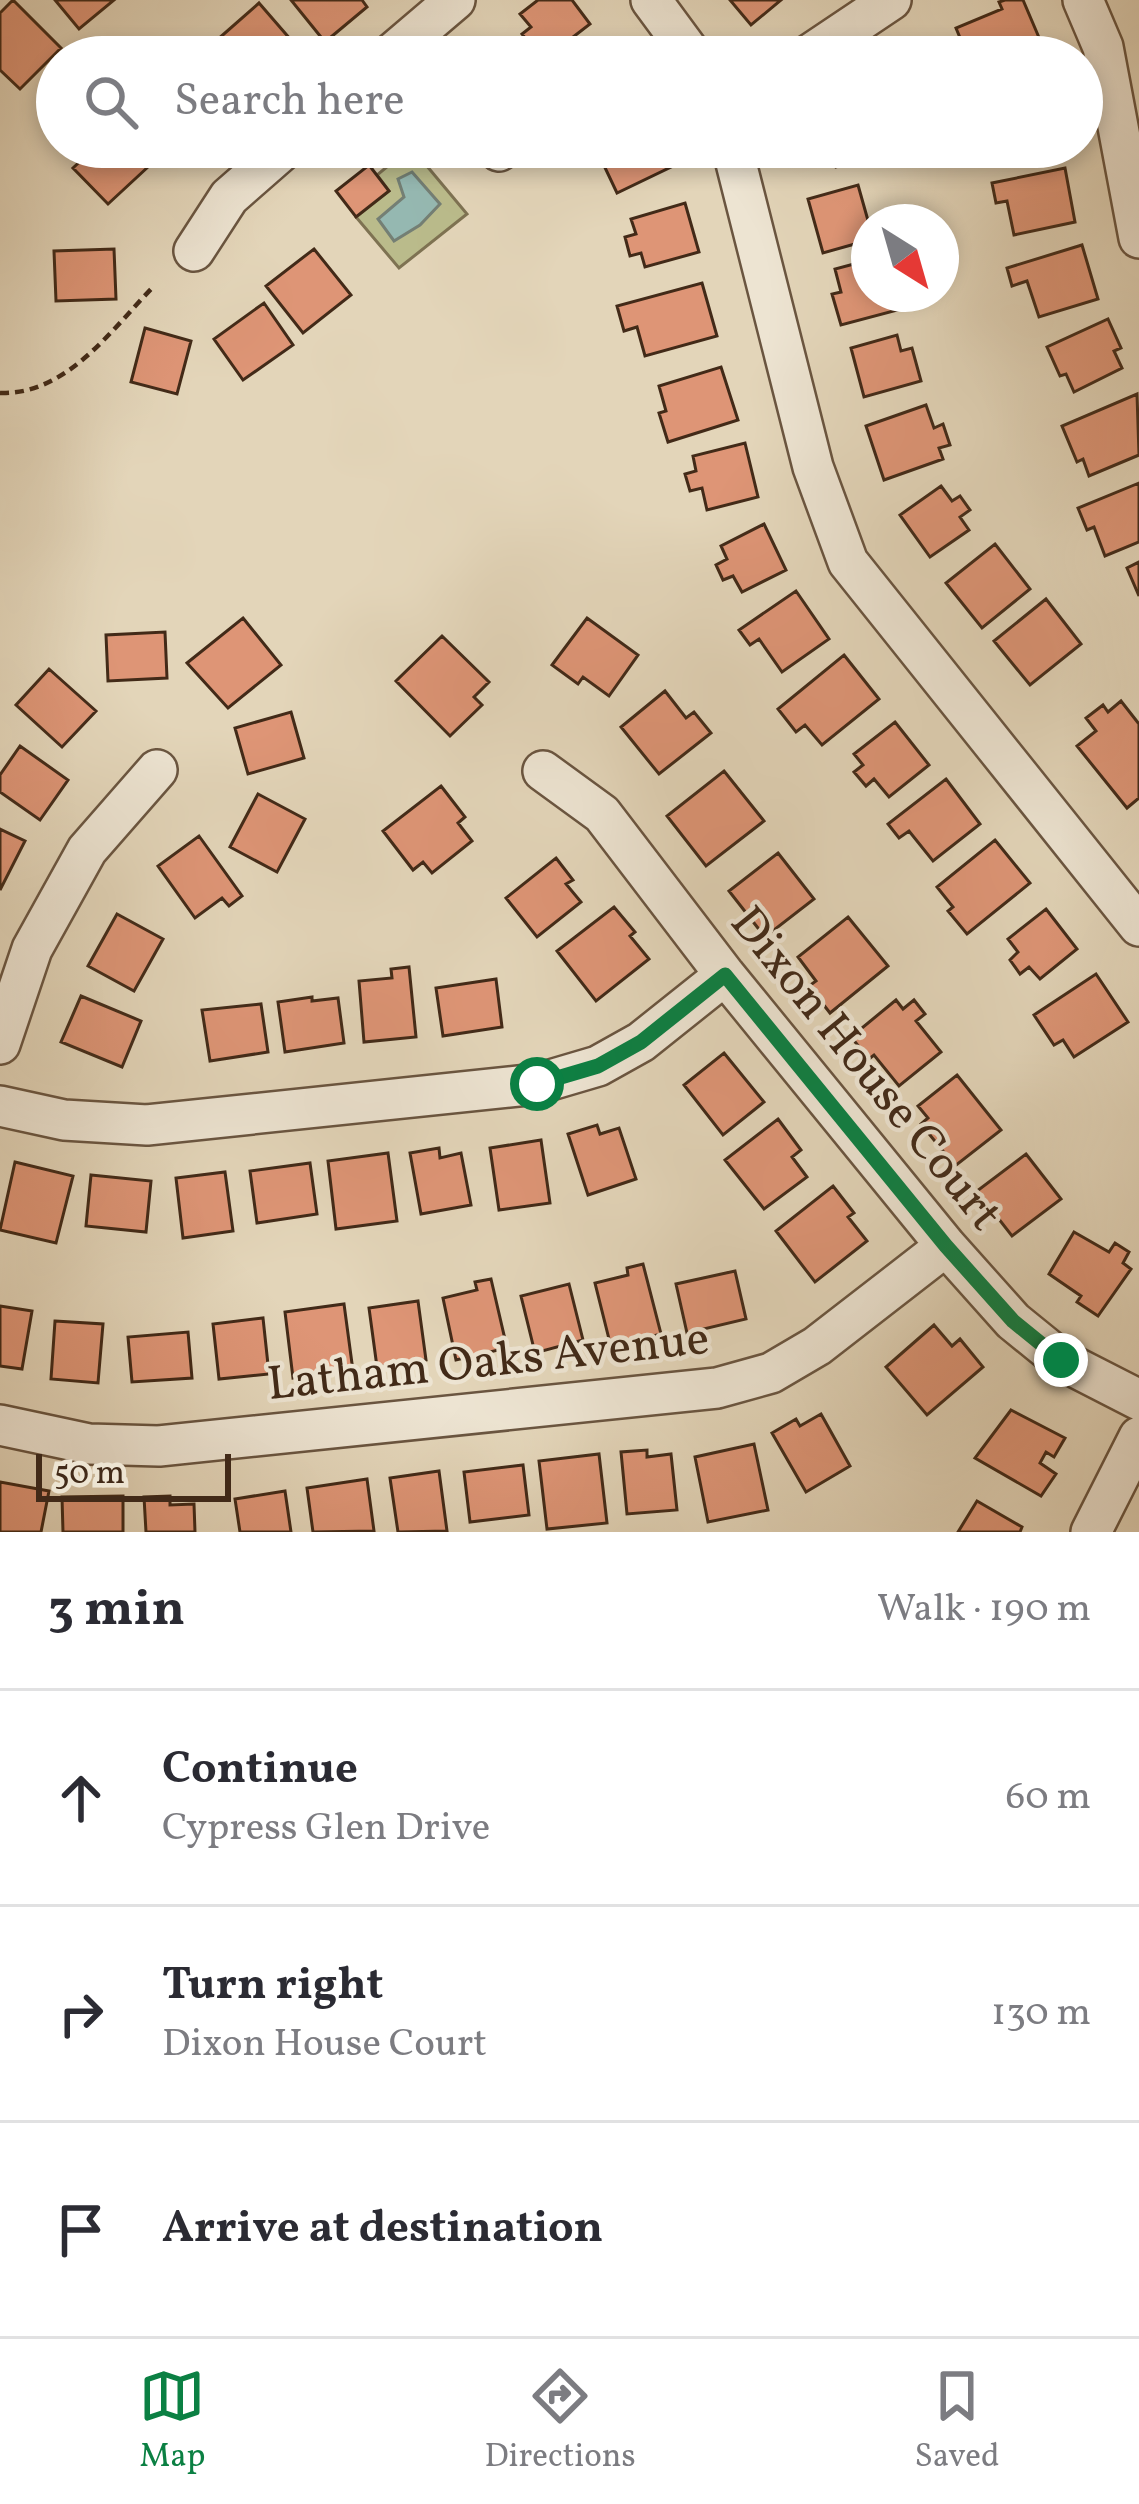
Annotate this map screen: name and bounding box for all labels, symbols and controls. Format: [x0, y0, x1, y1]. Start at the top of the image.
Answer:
search box [36, 36, 1103, 168]
icon: search [78, 69, 144, 135]
text: Search here [174, 71, 405, 134]
north arrow [851, 204, 959, 312]
street label: Dixon House Court [713, 893, 1016, 1246]
route start [510, 1057, 564, 1111]
street label: Latham Oaks Avenue [264, 1307, 713, 1420]
route end [1034, 1333, 1088, 1387]
scale bar [36, 1448, 231, 1501]
text: 50 m [54, 1452, 125, 1498]
text: 3 min [48, 1575, 185, 1646]
text: Walk · 190 m [877, 1583, 1091, 1637]
text: Continue [162, 1739, 358, 1802]
icon: ahead [48, 1765, 114, 1831]
text: 60 m [1006, 1771, 1091, 1825]
text: Cypress Glen Drive [162, 1802, 490, 1856]
text: Turn right [162, 1955, 383, 2018]
icon: right [48, 1981, 114, 2047]
text: 130 m [991, 1987, 1091, 2041]
text: Dixon House Court [162, 2018, 487, 2072]
icon: arrive [48, 2197, 114, 2263]
text: Arrive at destination [162, 2198, 603, 2261]
tab: Map [139, 2363, 206, 2481]
tab: Directions [484, 2363, 636, 2481]
tab: Saved [915, 2363, 1000, 2481]

